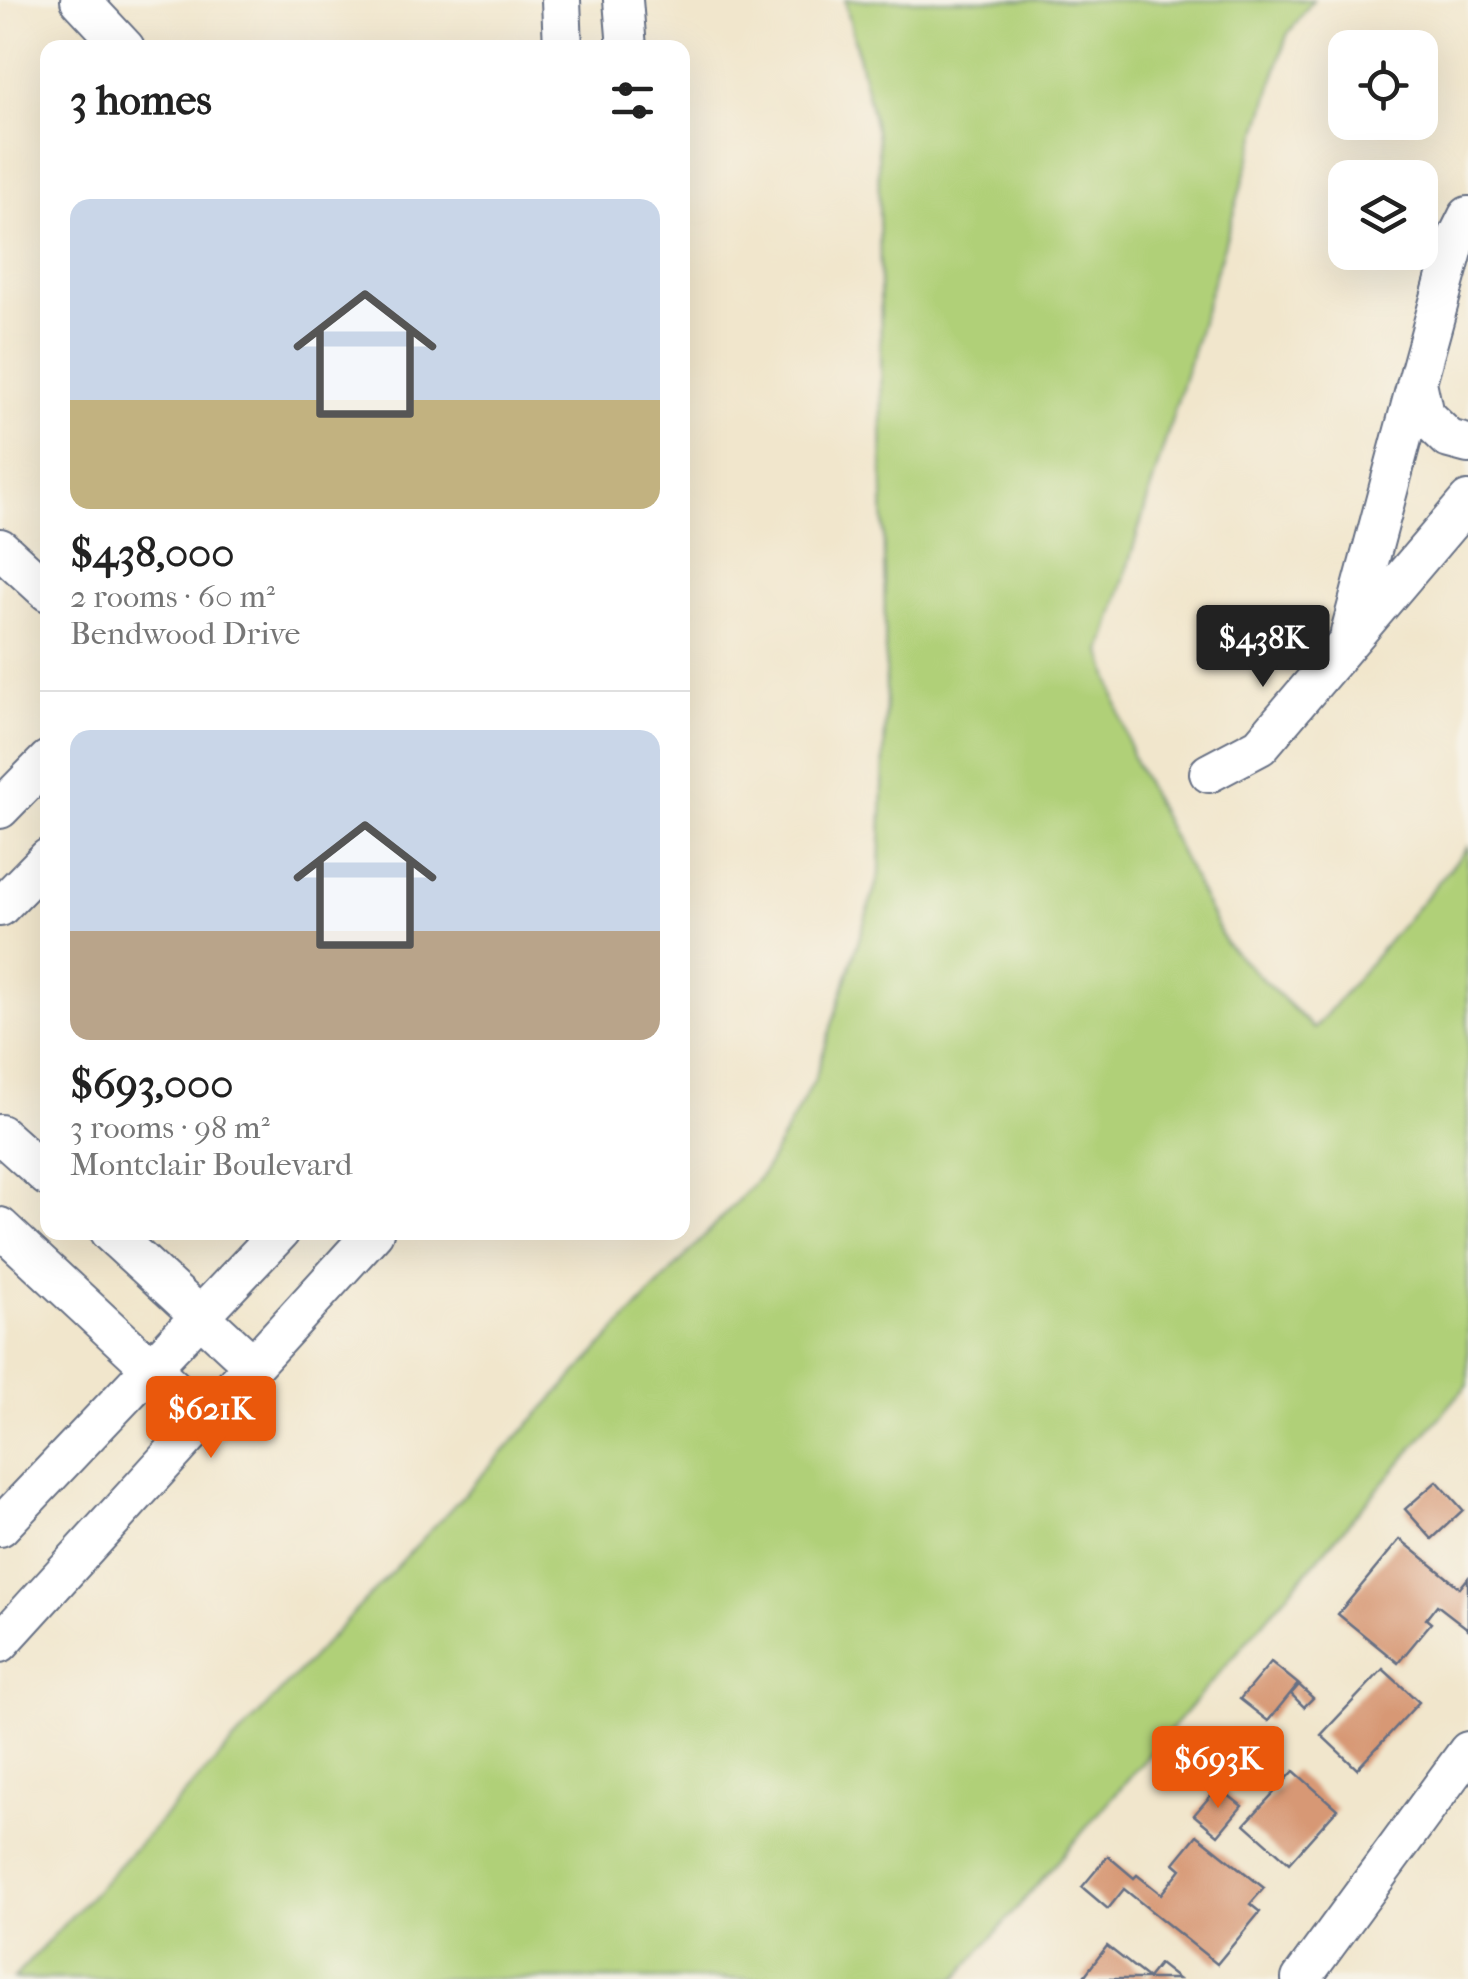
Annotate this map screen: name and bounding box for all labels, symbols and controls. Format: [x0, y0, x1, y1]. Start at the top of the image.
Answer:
map controls [1328, 30, 1438, 270]
button: locate [1328, 30, 1438, 140]
icon: filters [605, 73, 660, 128]
text: 3 homes [70, 76, 212, 125]
button: layers [1328, 160, 1438, 270]
icon: home [275, 264, 455, 444]
text: $438,000 [70, 529, 234, 578]
text: 2 rooms · 60 m² [70, 578, 275, 615]
pin: $438K [1193, 605, 1333, 690]
text: Bendwood Drive [70, 615, 300, 652]
text: $438K [1219, 619, 1307, 656]
icon: home [275, 795, 455, 975]
text: $693,000 [70, 1060, 233, 1109]
text: 3 rooms · 98 m² [70, 1109, 270, 1146]
text: Montclair Boulevard [70, 1146, 352, 1183]
pin: $621K [141, 1376, 281, 1461]
text: $621K [168, 1390, 254, 1427]
pin: $693K [1148, 1726, 1288, 1811]
text: $693K [1174, 1740, 1262, 1777]

